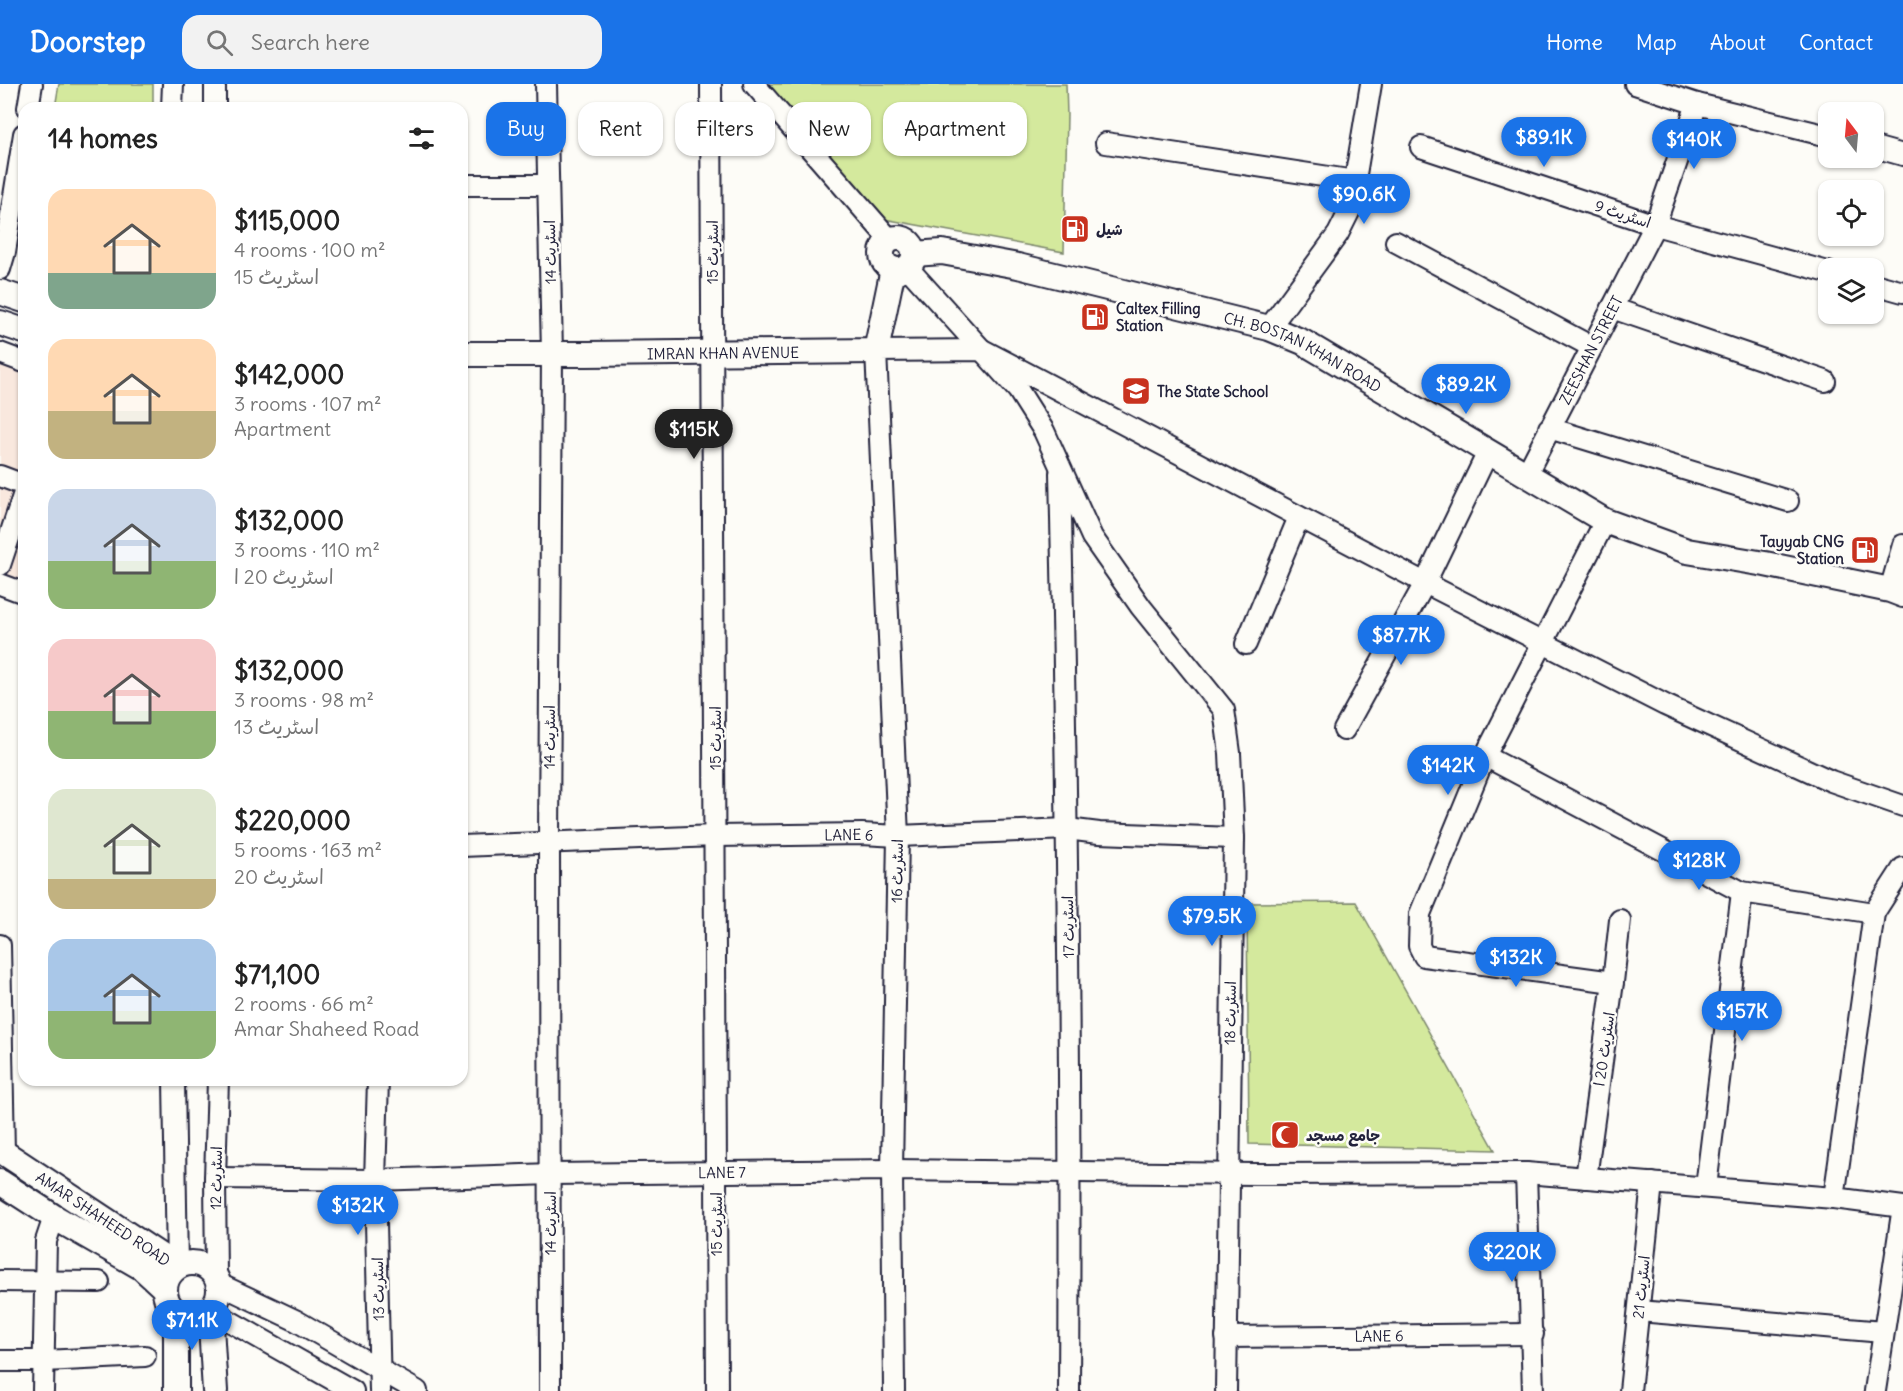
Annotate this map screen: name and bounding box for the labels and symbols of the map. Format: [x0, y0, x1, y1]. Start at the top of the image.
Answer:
north arrow [1818, 102, 1884, 168]
pin: $89.1K [1495, 117, 1593, 168]
pin: $140K [1652, 119, 1736, 170]
pin: $90.6K [1315, 174, 1413, 225]
street label: اسٹریٹ 9 [1592, 196, 1654, 232]
fuel station icon: شیل [1059, 213, 1091, 245]
street label: اسٹریٹ 14 [540, 220, 560, 284]
street label: اسٹریٹ 15 [703, 220, 722, 284]
place label: شیل [1096, 220, 1122, 239]
street label: ZEESHAN STREET [1555, 292, 1627, 407]
place label: Caltex Filling Station [1116, 299, 1201, 335]
fuel station icon: Caltex Filling Station [1079, 301, 1111, 333]
street label: CH. BOSTAN KHAN ROAD [1222, 308, 1385, 396]
street label: IMRAN KHAN AVENUE [647, 342, 799, 363]
pin: $89.2K [1417, 364, 1515, 415]
school or university icon: The State School [1120, 375, 1152, 407]
place label: The State School [1157, 382, 1268, 401]
pin: $115K [652, 409, 736, 460]
place label: Tayyab CNG Station [1760, 532, 1844, 568]
fuel station icon: Tayyab CNG Station [1849, 534, 1881, 566]
pin: $87.7K [1352, 615, 1450, 666]
street label: اسٹریٹ 14 [540, 705, 559, 769]
street label: اسٹریٹ 15 [706, 706, 725, 770]
pin: $142K [1406, 745, 1490, 796]
street label: LANE 6 [824, 824, 874, 844]
street label: اسٹریٹ 16 [887, 839, 907, 903]
pin: $128K [1657, 840, 1741, 891]
street label: اسٹریٹ 17 [1058, 896, 1078, 958]
pin: $79.5K [1163, 896, 1261, 947]
pin: $132K [1474, 937, 1558, 988]
street label: اسٹریٹ 18 [1220, 981, 1240, 1045]
pin: $157K [1700, 991, 1784, 1042]
street label: اسٹریٹ 20 ا [1589, 1011, 1619, 1087]
mosque icon: جامع مسجد [1269, 1119, 1301, 1151]
place label: جامع مسجد [1306, 1126, 1380, 1147]
street label: اسٹریٹ 12 [206, 1146, 226, 1210]
street label: LANE 7 [698, 1162, 746, 1182]
street label: AMAR SHAHEED ROAD [33, 1167, 174, 1270]
pin: $132K [316, 1185, 400, 1236]
street label: اسٹریٹ 14 [541, 1191, 560, 1255]
street label: اسٹریٹ 15 [707, 1192, 726, 1256]
pin: $220K [1470, 1232, 1554, 1283]
street label: اسٹریٹ 21 [1628, 1254, 1654, 1320]
street label: اسٹریٹ 13 [368, 1257, 388, 1321]
pin: $71.1K [143, 1300, 241, 1351]
street label: LANE 6 [1354, 1326, 1404, 1345]

